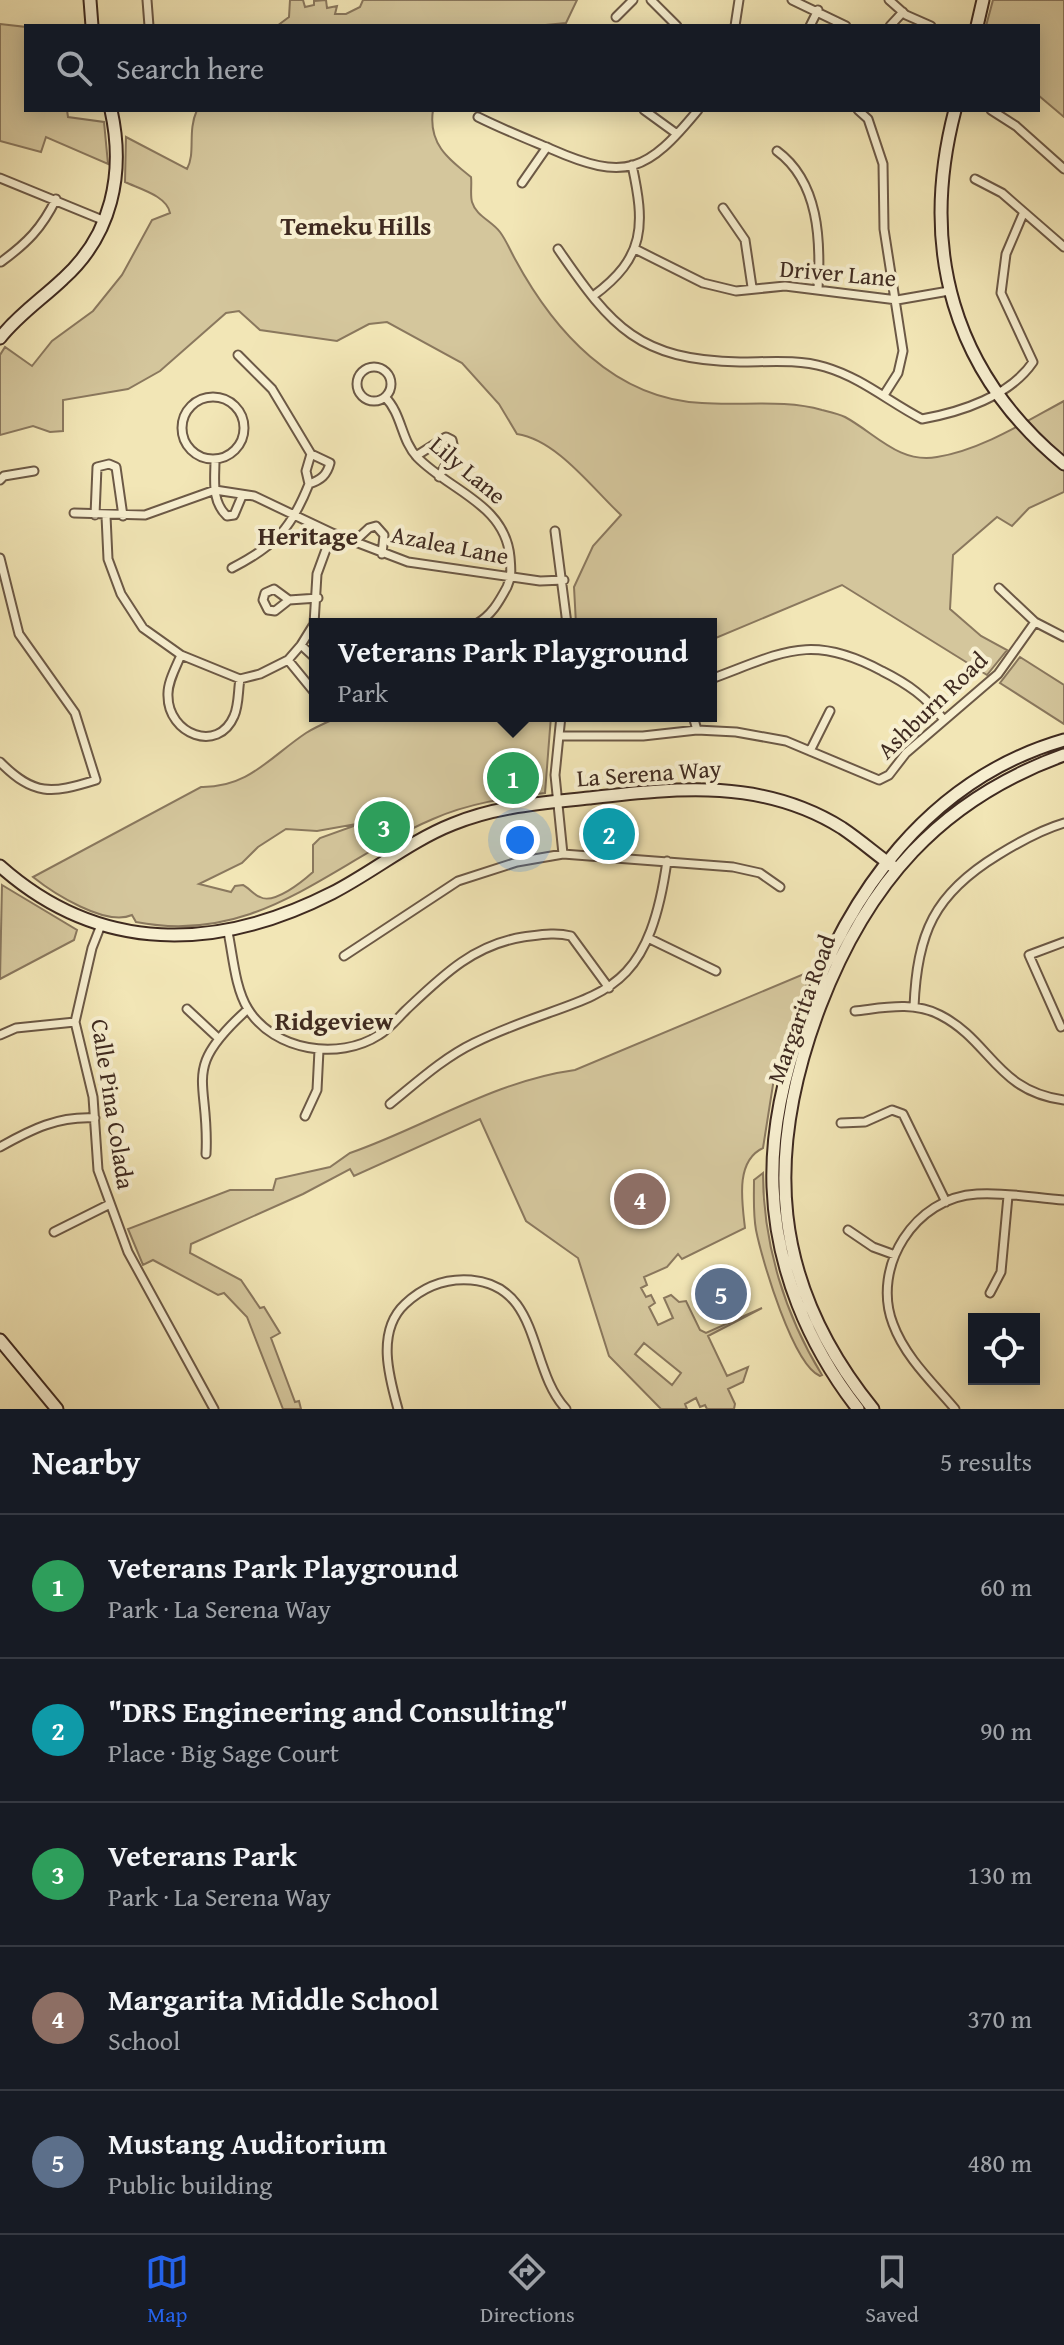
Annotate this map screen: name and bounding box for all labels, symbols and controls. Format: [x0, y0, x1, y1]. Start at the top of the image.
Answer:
search box [24, 24, 1040, 112]
icon: search [52, 46, 96, 90]
text: Search here [116, 46, 264, 90]
district label: Temeku Hills [281, 206, 431, 245]
street label: Driver Lane [778, 250, 898, 296]
street label: Lily Lane [422, 428, 514, 512]
district label: Heritage [258, 516, 358, 555]
street label: Azalea Lane [388, 516, 512, 574]
popup [309, 618, 717, 722]
text: Veterans Park Playground [338, 629, 688, 673]
street label: Ashburn Road [869, 643, 995, 767]
text: Park [338, 673, 388, 712]
pin: 1 [487, 748, 539, 808]
street label: La Serena Way [575, 750, 723, 796]
pin: 3 [358, 797, 410, 857]
pin: 2 [583, 804, 635, 864]
your location [500, 820, 540, 860]
street label: Margarita Road [758, 929, 844, 1088]
district label: Ridgeview [275, 1001, 393, 1040]
street label: Calle Pina Colada [82, 1016, 144, 1192]
pin: 4 [614, 1169, 666, 1229]
pin: 5 [695, 1264, 747, 1324]
map controls [968, 1313, 1040, 1385]
button: locate [968, 1313, 1040, 1385]
text: Nearby [32, 1437, 141, 1486]
text: 5 results [940, 1442, 1032, 1481]
text: Veterans Park Playground [108, 1545, 458, 1589]
text: 1 [51, 1567, 65, 1606]
text: 60 m [980, 1567, 1032, 1606]
text: Park · La Serena Way [108, 1589, 331, 1628]
text: "DRS Engineering and Consulting" [108, 1689, 568, 1733]
text: 2 [51, 1711, 65, 1750]
text: 90 m [980, 1711, 1032, 1750]
text: Place · Big Sage Court [108, 1733, 339, 1772]
text: Veterans Park [108, 1833, 297, 1877]
text: 3 [51, 1855, 65, 1894]
text: 130 m [967, 1855, 1032, 1894]
text: Park · La Serena Way [108, 1877, 331, 1916]
text: Margarita Middle School [108, 1977, 439, 2021]
text: 4 [51, 1999, 65, 2038]
text: 370 m [967, 1999, 1032, 2038]
text: School [108, 2021, 180, 2060]
text: Mustang Auditorium [108, 2121, 387, 2165]
text: 5 [51, 2143, 65, 2182]
text: 480 m [967, 2143, 1032, 2182]
text: Public building [108, 2165, 272, 2204]
tab: Map [145, 2250, 189, 2330]
tab: Directions [480, 2250, 575, 2330]
tab: Saved [865, 2250, 919, 2330]

